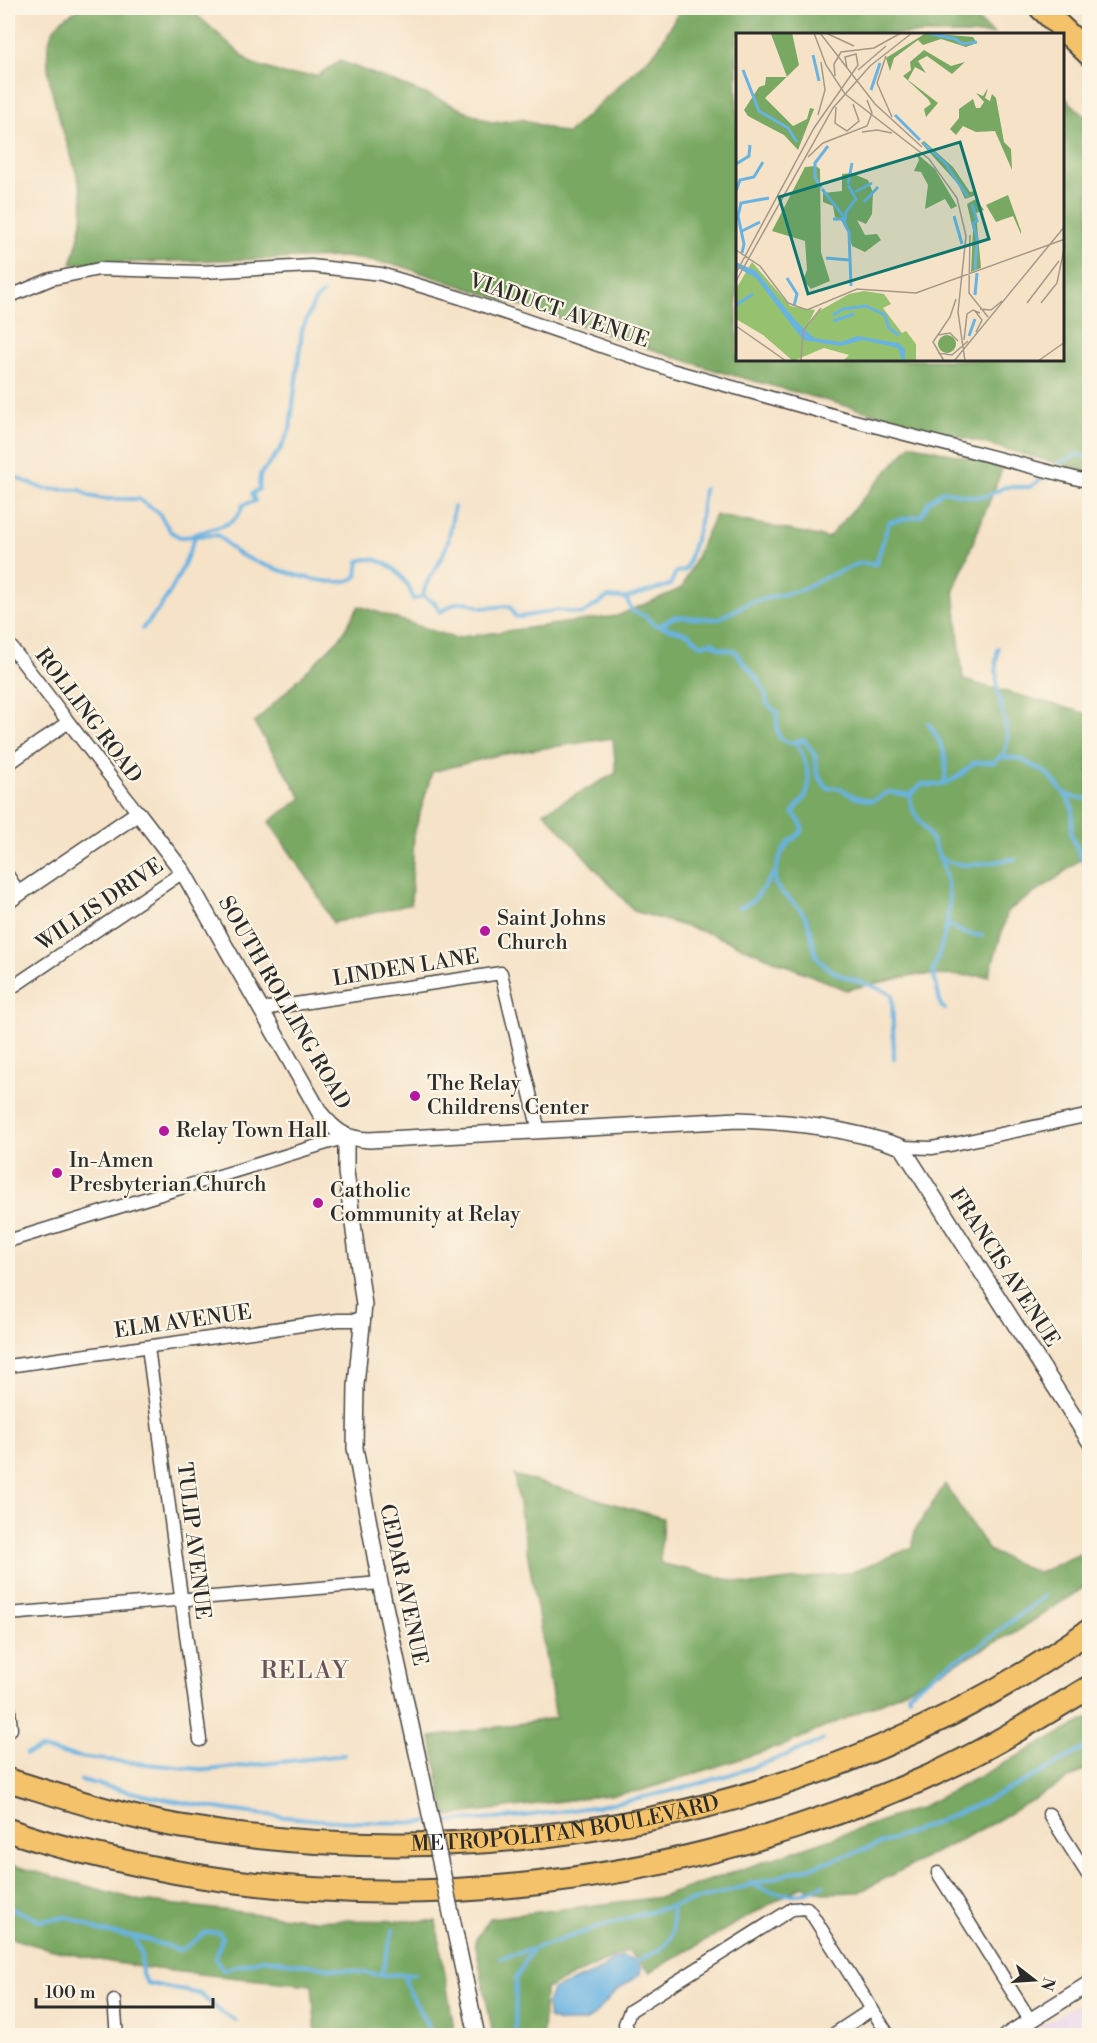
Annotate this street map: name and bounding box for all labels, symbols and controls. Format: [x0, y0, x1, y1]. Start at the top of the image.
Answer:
inset map [736, 33, 1064, 362]
street label: VIADUCT AVENUE [465, 268, 653, 354]
street label: ROLLING ROAD [29, 643, 147, 789]
street label: WILLIS DRIVE [31, 853, 168, 958]
street label: SOUTH ROLLING ROAD [212, 892, 356, 1114]
place label: Saint Johns Church [497, 906, 606, 956]
marker: Saint Johns Church [478, 924, 492, 938]
street label: LINDEN LANE [331, 944, 481, 992]
place label: The Relay Childrens Center [427, 1071, 589, 1121]
marker: The Relay Childrens Center [408, 1089, 422, 1103]
place label: Relay Town Hall [176, 1118, 328, 1144]
marker: Relay Town Hall [157, 1124, 171, 1138]
place label: In-Amen Presbyterian Church [69, 1148, 267, 1198]
marker: In-Amen Presbyterian Church [50, 1166, 64, 1180]
place label: Catholic Community at Relay [330, 1178, 521, 1228]
street label: FRANCIS AVENUE [943, 1184, 1065, 1352]
marker: Catholic Community at Relay [311, 1196, 325, 1210]
street label: ELM AVENUE [113, 1299, 253, 1345]
street label: TULIP AVENUE [170, 1461, 216, 1621]
street label: CEDAR AVENUE [373, 1502, 433, 1668]
district label: RELAY [260, 1656, 350, 1686]
street label: METROPOLITAN BOULEVARD [411, 1790, 722, 1857]
north arrow [1004, 1950, 1064, 2010]
scale bar [36, 1971, 213, 2009]
text: N [1036, 1975, 1059, 1993]
text: 100 m [45, 1981, 96, 2004]

